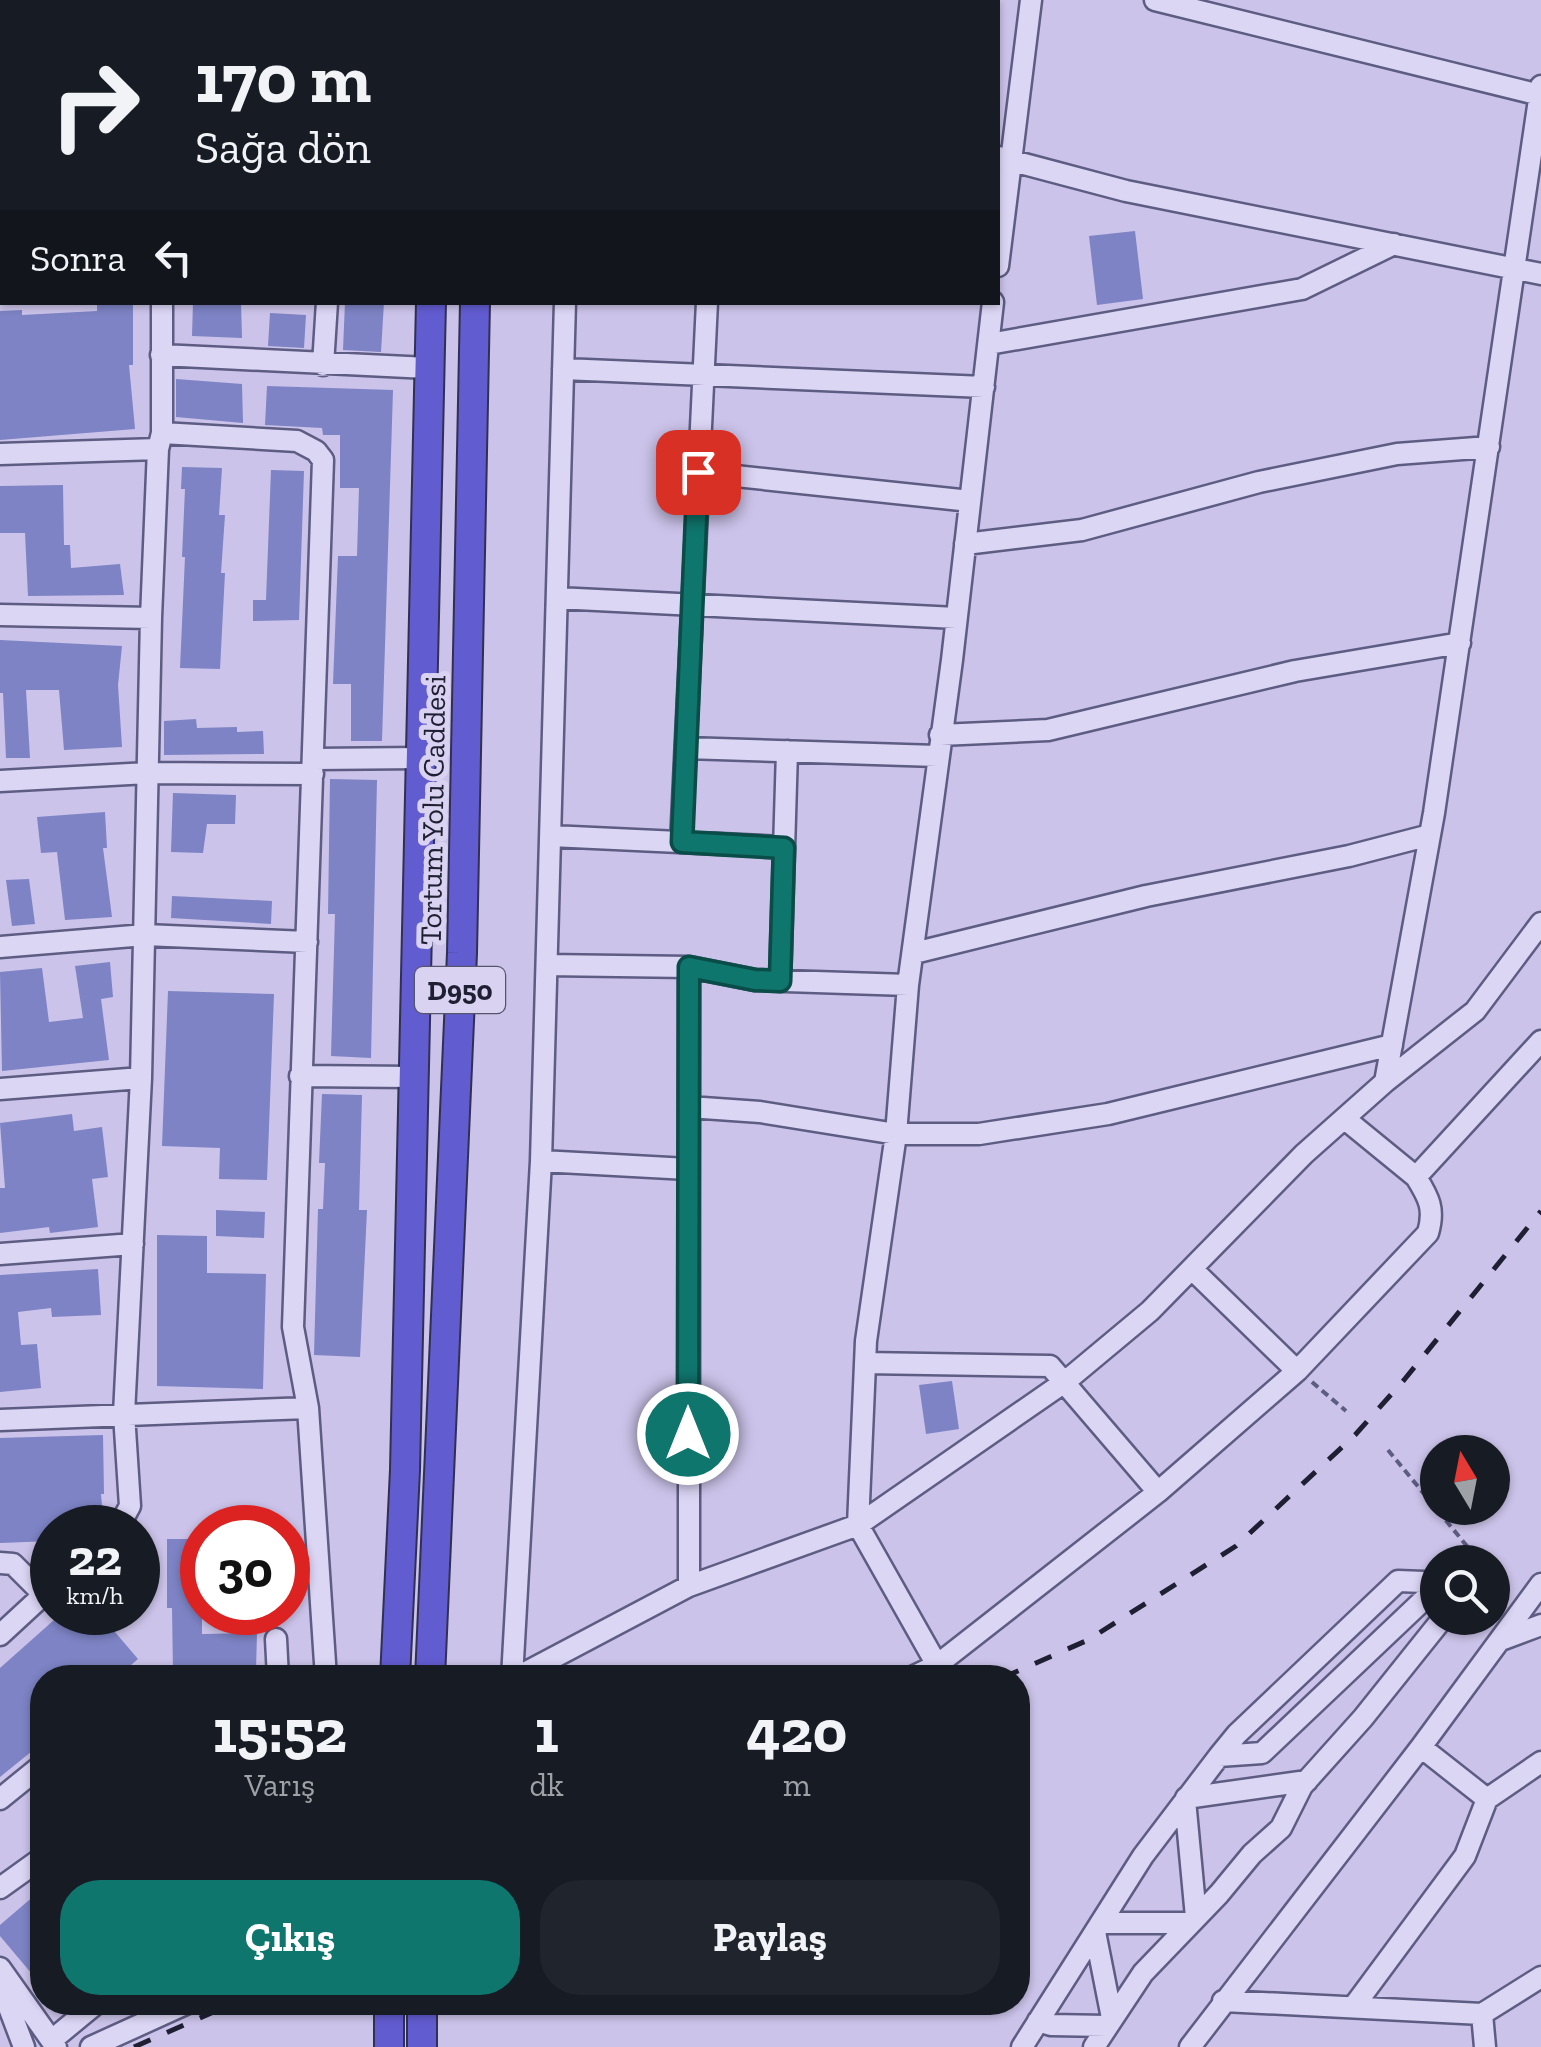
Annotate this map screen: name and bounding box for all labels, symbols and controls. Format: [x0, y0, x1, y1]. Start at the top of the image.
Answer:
text: 170 m [195, 36, 371, 120]
icon: right [30, 40, 160, 170]
text: Sağa dön [195, 121, 371, 175]
icon: left [146, 230, 201, 285]
text: Sonra [30, 235, 126, 281]
pin [656, 430, 741, 515]
icon: arrive [671, 445, 726, 500]
street label: Tortum Yolu Caddesi [413, 675, 453, 945]
road number: D950 [415, 967, 505, 1013]
position arrow [636, 1382, 740, 1486]
north arrow [1420, 1435, 1510, 1525]
map controls [1420, 1435, 1510, 1635]
speed limit sign: 30 [180, 1505, 310, 1635]
text: 22 [68, 1528, 122, 1588]
button: search [1420, 1545, 1510, 1635]
text: km/h [66, 1580, 124, 1610]
text: 15:52 [213, 1695, 347, 1767]
text: 1 [534, 1695, 559, 1767]
text: 420 [746, 1695, 847, 1767]
text: Varış [244, 1766, 315, 1804]
text: dk [529, 1766, 564, 1804]
text: m [783, 1766, 811, 1804]
button: Çıkış [60, 1880, 520, 1995]
button: Paylaş [540, 1880, 1000, 1995]

